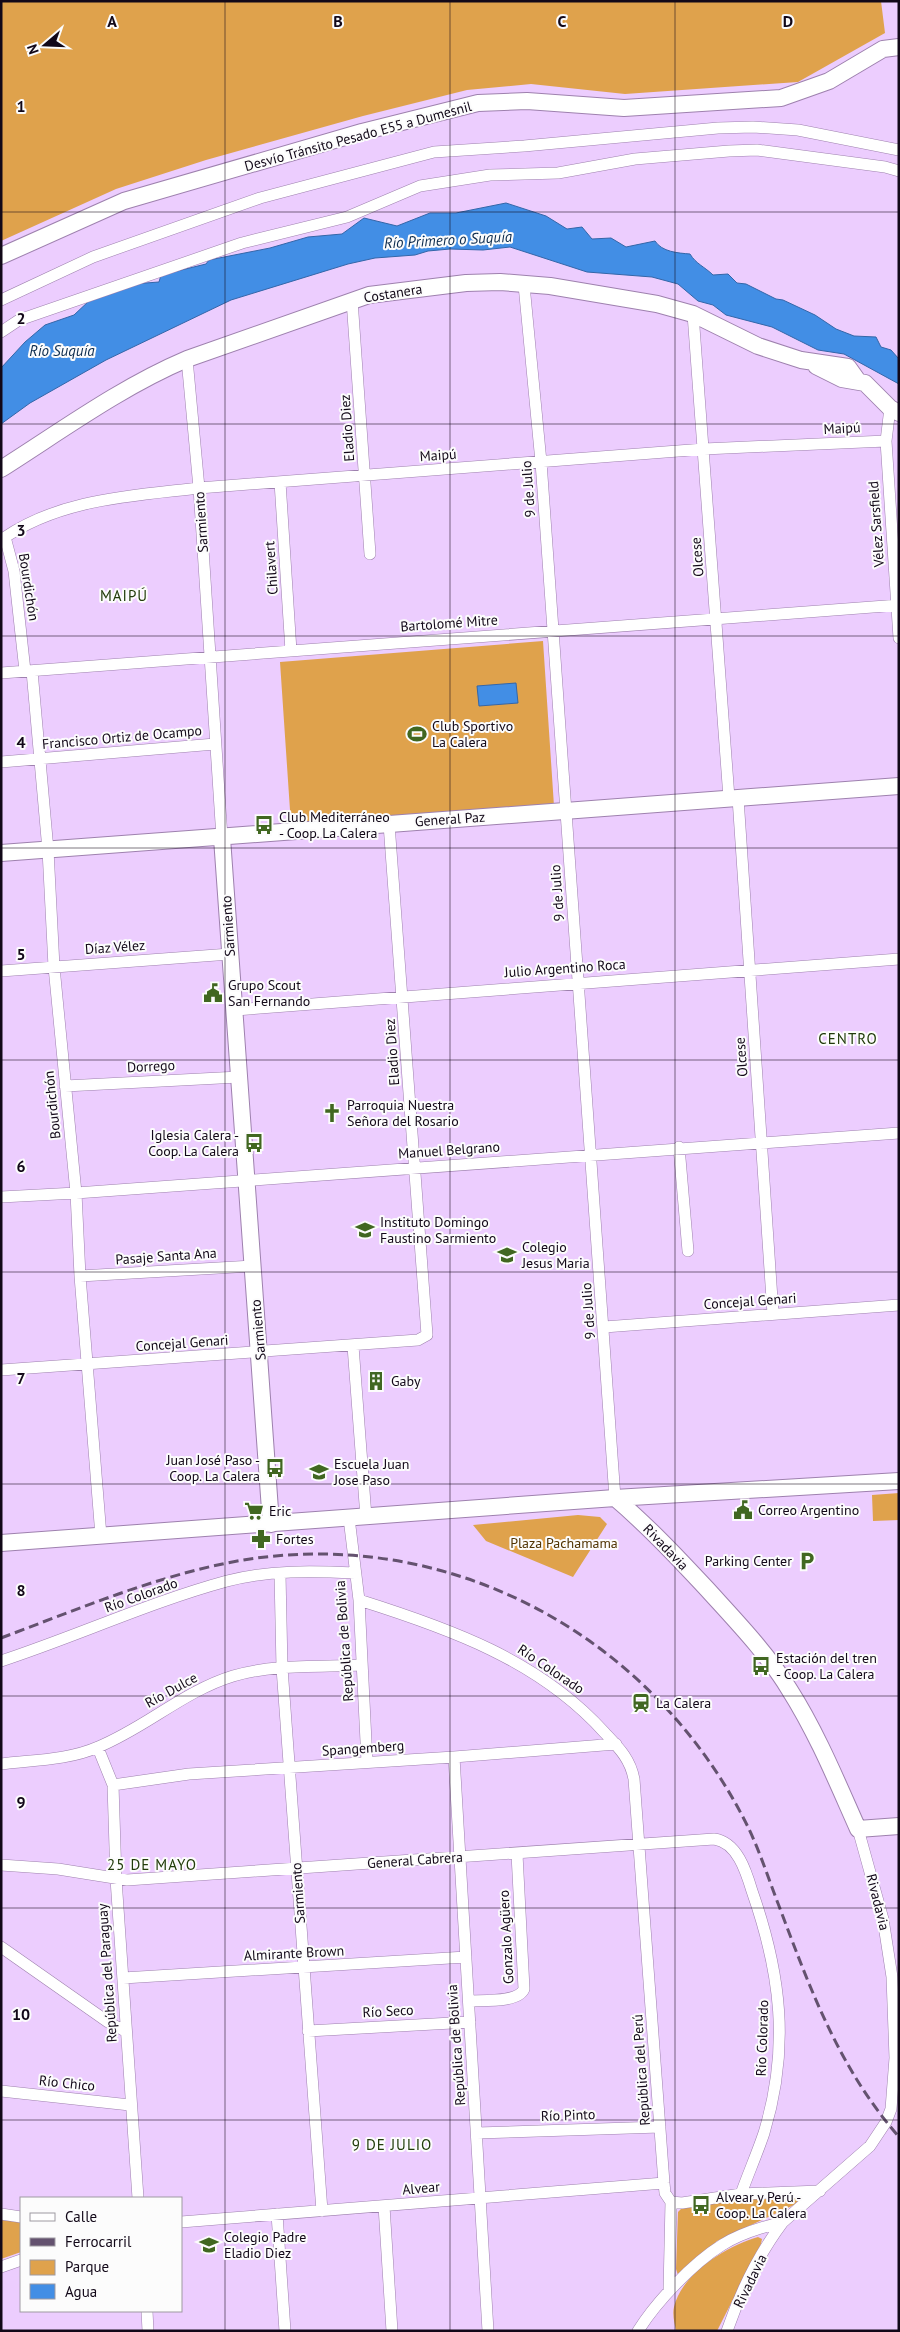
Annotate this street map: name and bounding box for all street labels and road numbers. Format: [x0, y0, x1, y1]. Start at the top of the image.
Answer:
street label: Desvío Tránsito Pesado E55 a Dumesnil [242, 97, 474, 175]
street label: Costanera [362, 279, 424, 307]
street label: Eladio Diez [336, 394, 358, 462]
street label: Maipú [823, 418, 861, 438]
street label: Maipú [419, 445, 457, 465]
street label: 9 de Julio [517, 460, 539, 518]
street label: Vélez Sarsfield [864, 480, 888, 569]
street label: Sarmiento [190, 491, 212, 553]
street label: Olcese [687, 537, 707, 577]
street label: Chilavert [260, 540, 282, 596]
street label: Bourdichón [15, 552, 43, 622]
street label: Bartolomé Mitre [400, 611, 498, 635]
street label: Francisco Ortiz de Ocampo [41, 721, 203, 753]
street label: General Paz [414, 808, 486, 830]
street label: 9 de Julio [546, 864, 568, 922]
street label: Sarmiento [217, 895, 239, 957]
street label: Díaz Vélez [84, 936, 146, 958]
street label: Julio Argentino Roca [503, 955, 626, 981]
street label: Eladio Diez [381, 1018, 403, 1086]
street label: Olcese [731, 1037, 751, 1077]
street label: Dorrego [126, 1056, 176, 1076]
street label: Bourdichón [39, 1070, 65, 1140]
street label: Manuel Belgrano [398, 1137, 500, 1163]
street label: Pasaje Santa Ana [115, 1243, 217, 1269]
street label: 9 de Julio [577, 1282, 599, 1340]
street label: Concejal Genari [703, 1289, 797, 1313]
street label: Sarmiento [246, 1299, 270, 1361]
street label: Concejal Genari [135, 1331, 229, 1355]
street label: Rivadavia [639, 1520, 693, 1574]
street label: Río Colorado [102, 1573, 180, 1617]
street label: República de Bolivia [331, 1580, 357, 1702]
street label: Río Colorado [514, 1640, 588, 1698]
street label: Río Dulce [142, 1668, 200, 1712]
street label: Spangemberg [321, 1736, 405, 1760]
street label: General Cabrera [367, 1848, 463, 1872]
street label: Sarmiento [287, 1862, 309, 1924]
street label: Rivadavia [862, 1872, 894, 1932]
street label: Gonzalo Agüero [495, 1889, 517, 1985]
street label: República del Paraguay [93, 1902, 121, 2043]
street label: Almirante Brown [243, 1941, 345, 1965]
street label: República de Bolivia [443, 1984, 469, 2106]
street label: Río Colorado [752, 1999, 772, 2077]
street label: Río Seco [362, 2001, 414, 2021]
street label: República del Perú [628, 2014, 654, 2126]
street label: Río Chico [38, 2071, 96, 2095]
street label: Río Pinto [540, 2105, 596, 2125]
street label: Alvear [401, 2177, 441, 2199]
street label: Rivadavia [729, 2251, 771, 2311]

